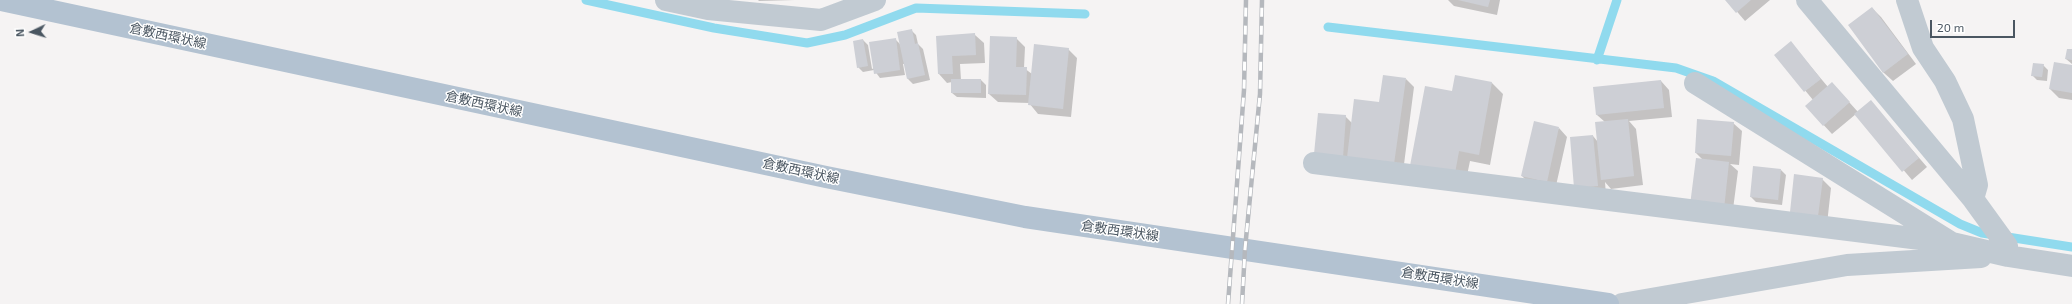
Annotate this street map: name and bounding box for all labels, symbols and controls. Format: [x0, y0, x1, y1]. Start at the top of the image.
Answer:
north arrow [12, 12, 52, 52]
scale bar [1932, 12, 2017, 38]
street label: 倉敷西環状線 [128, 20, 208, 52]
text: 20 m [1937, 20, 1964, 34]
text: N [13, 28, 26, 37]
street label: 倉敷西環状線 [444, 88, 524, 120]
street label: 倉敷西環状線 [761, 155, 841, 187]
street label: 倉敷西環状線 [1080, 218, 1160, 244]
street label: 倉敷西環状線 [1400, 264, 1480, 292]

